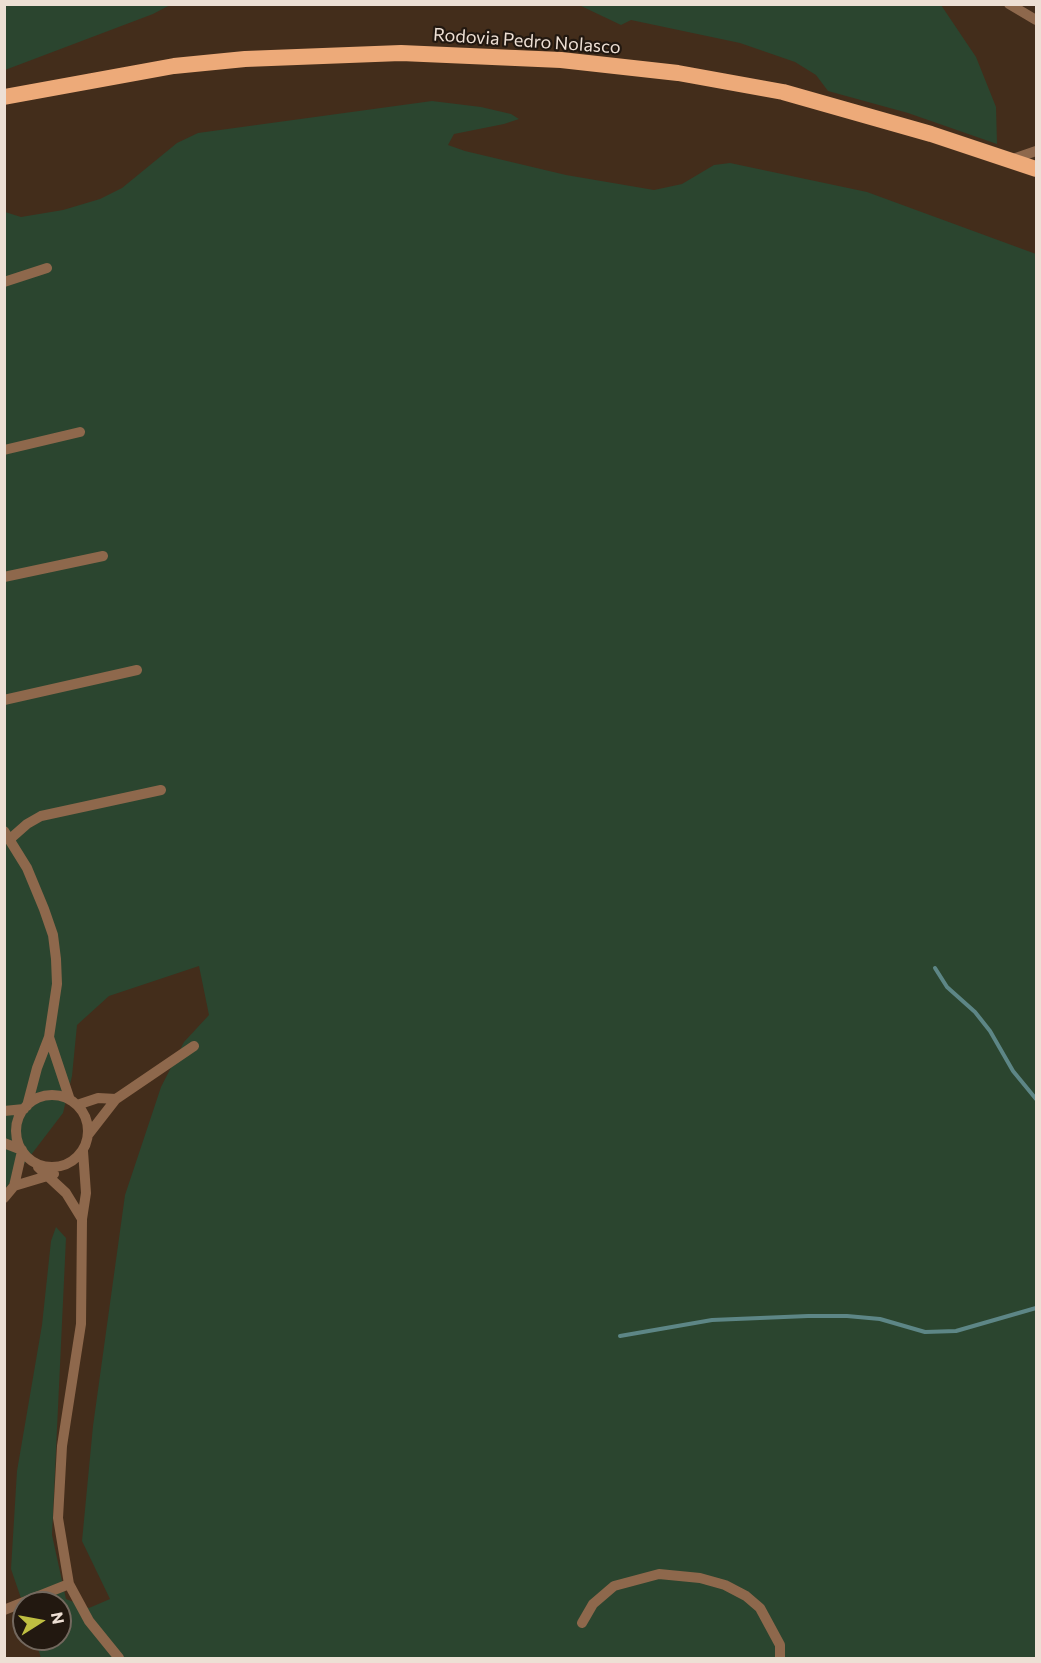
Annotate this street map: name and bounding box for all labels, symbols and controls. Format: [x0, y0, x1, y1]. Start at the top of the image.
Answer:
street label: Rodovia Pedro Nolasco [433, 24, 621, 58]
north arrow [12, 1591, 72, 1651]
text: N [48, 1610, 69, 1626]

